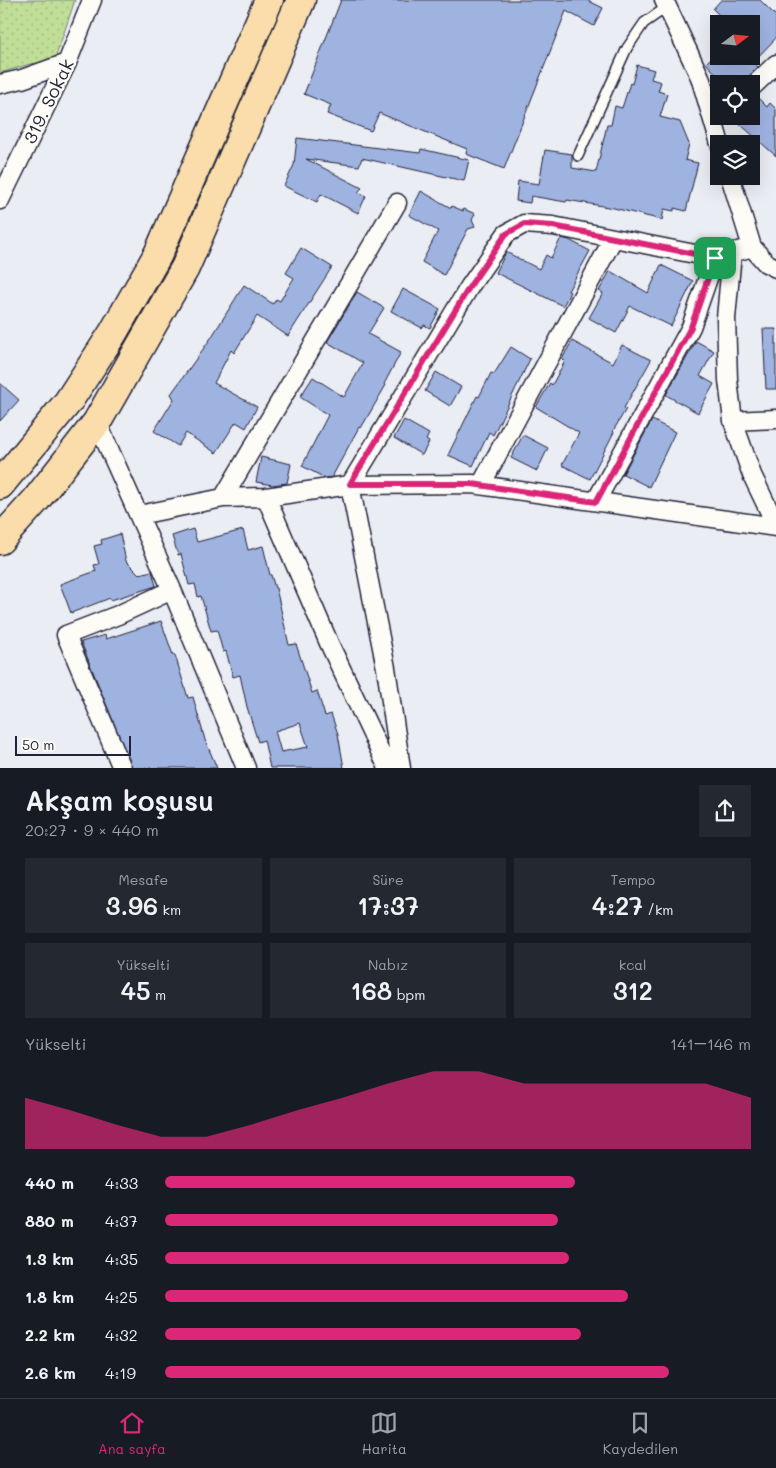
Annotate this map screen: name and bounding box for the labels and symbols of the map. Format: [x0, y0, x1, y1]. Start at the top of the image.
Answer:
north arrow [710, 15, 760, 65]
street label: 319. Sokak [17, 55, 79, 147]
pin [694, 237, 736, 279]
scale bar [15, 733, 131, 756]

